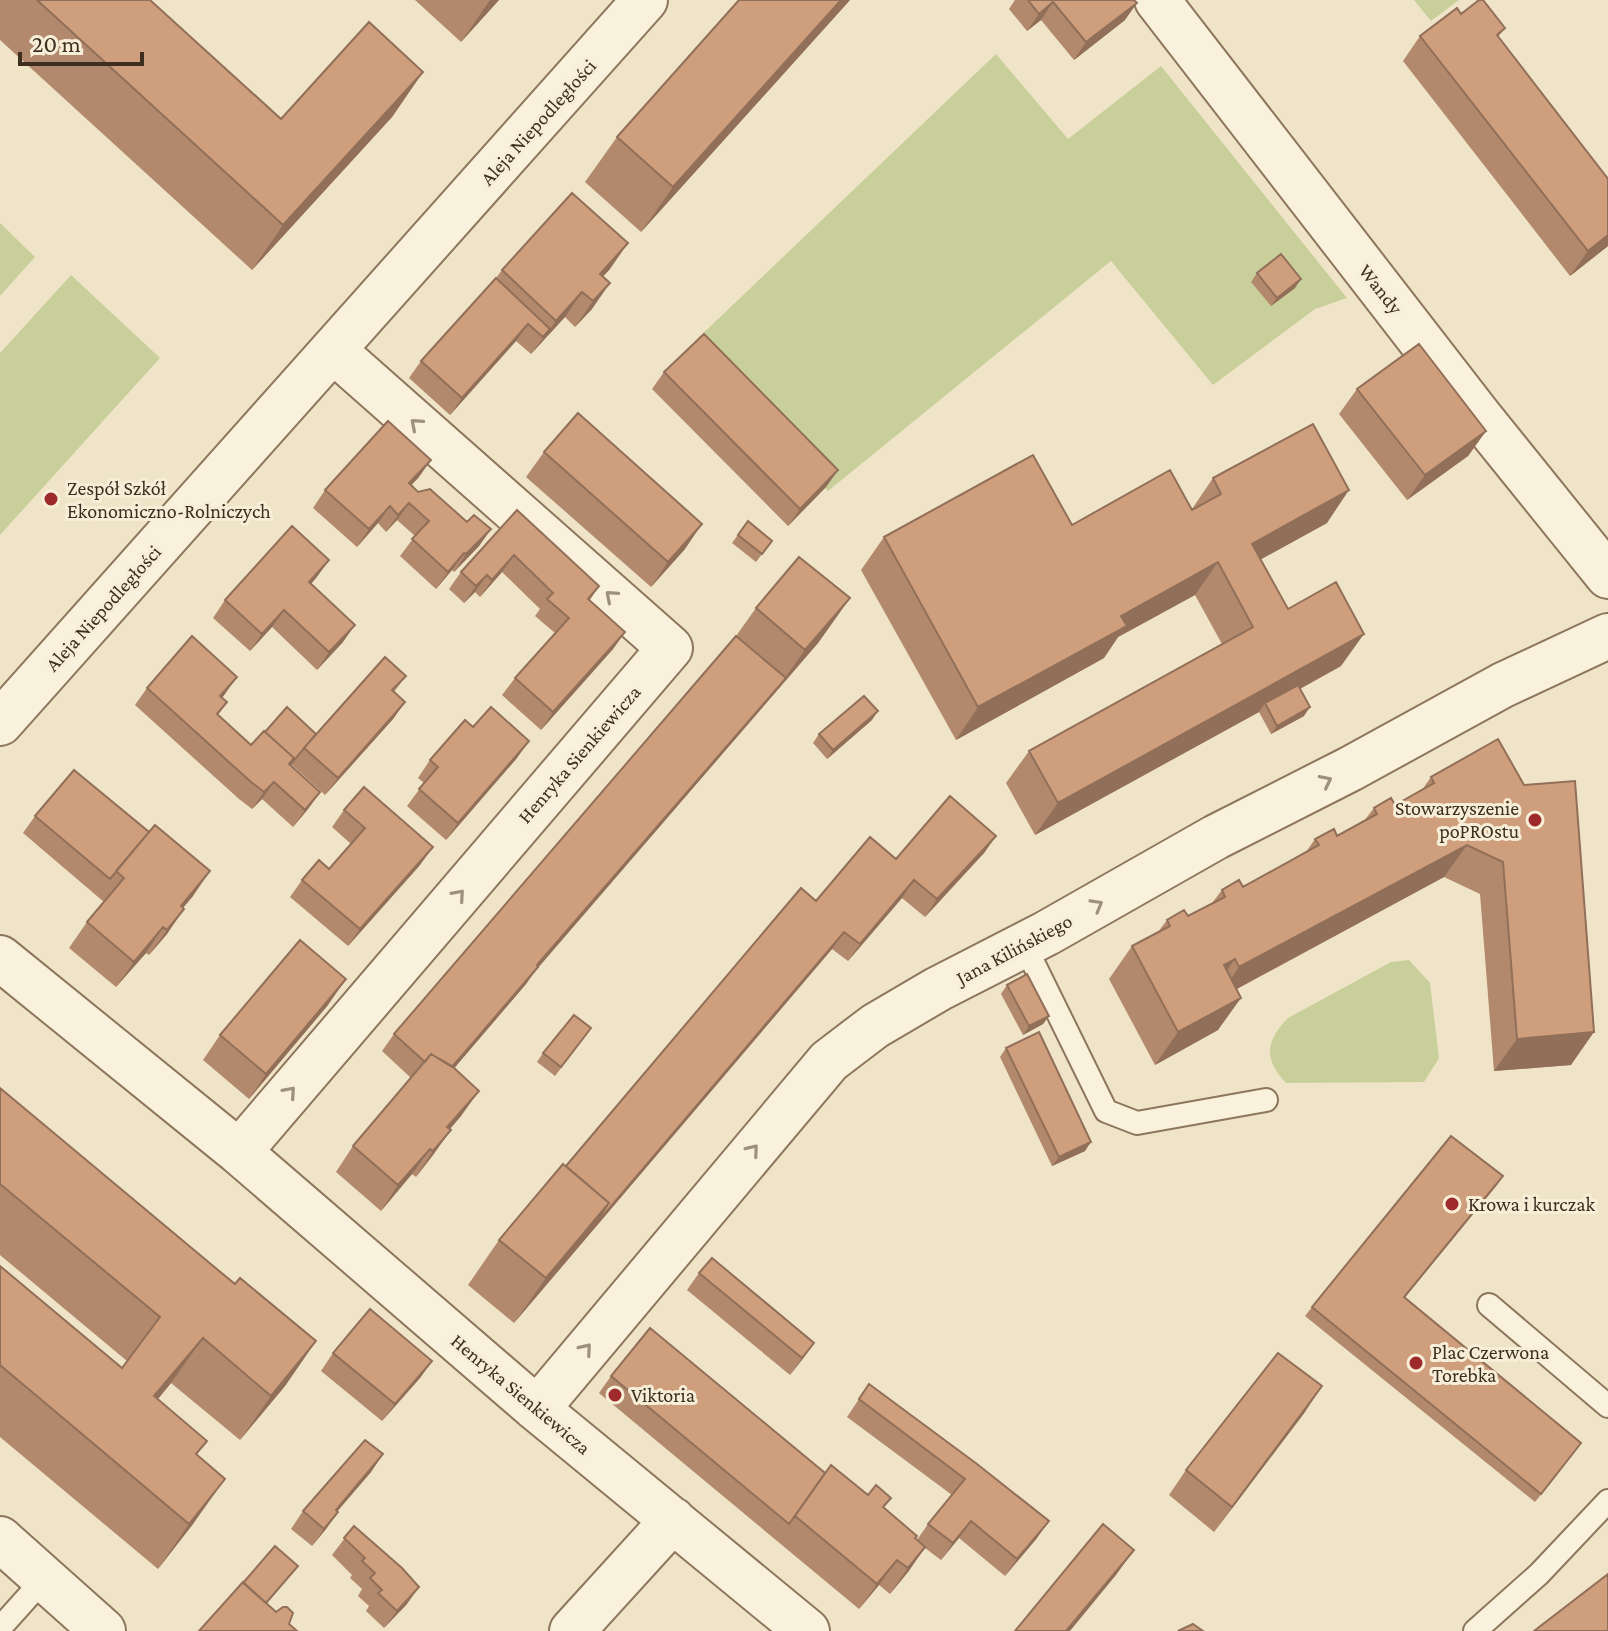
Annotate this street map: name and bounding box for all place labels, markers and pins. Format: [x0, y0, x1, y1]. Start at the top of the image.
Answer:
place label: Zespół Szkół Ekonomiczno-Rolniczych [67, 477, 271, 523]
marker: Zespół Szkół Ekonomiczno-Rolniczych [42, 490, 60, 508]
place label: Stowarzyszenie poPROstu [1395, 797, 1519, 843]
marker: Stowarzyszenie poPROstu [1526, 811, 1544, 829]
place label: Krowa i kurczak [1468, 1193, 1595, 1215]
marker: Krowa i kurczak [1443, 1195, 1461, 1213]
place label: Plac Czerwona Torebka [1432, 1341, 1549, 1386]
marker: Plac Czerwona Torebka [1407, 1354, 1425, 1372]
place label: Viktoria [631, 1384, 695, 1406]
marker: Viktoria [606, 1386, 624, 1404]

